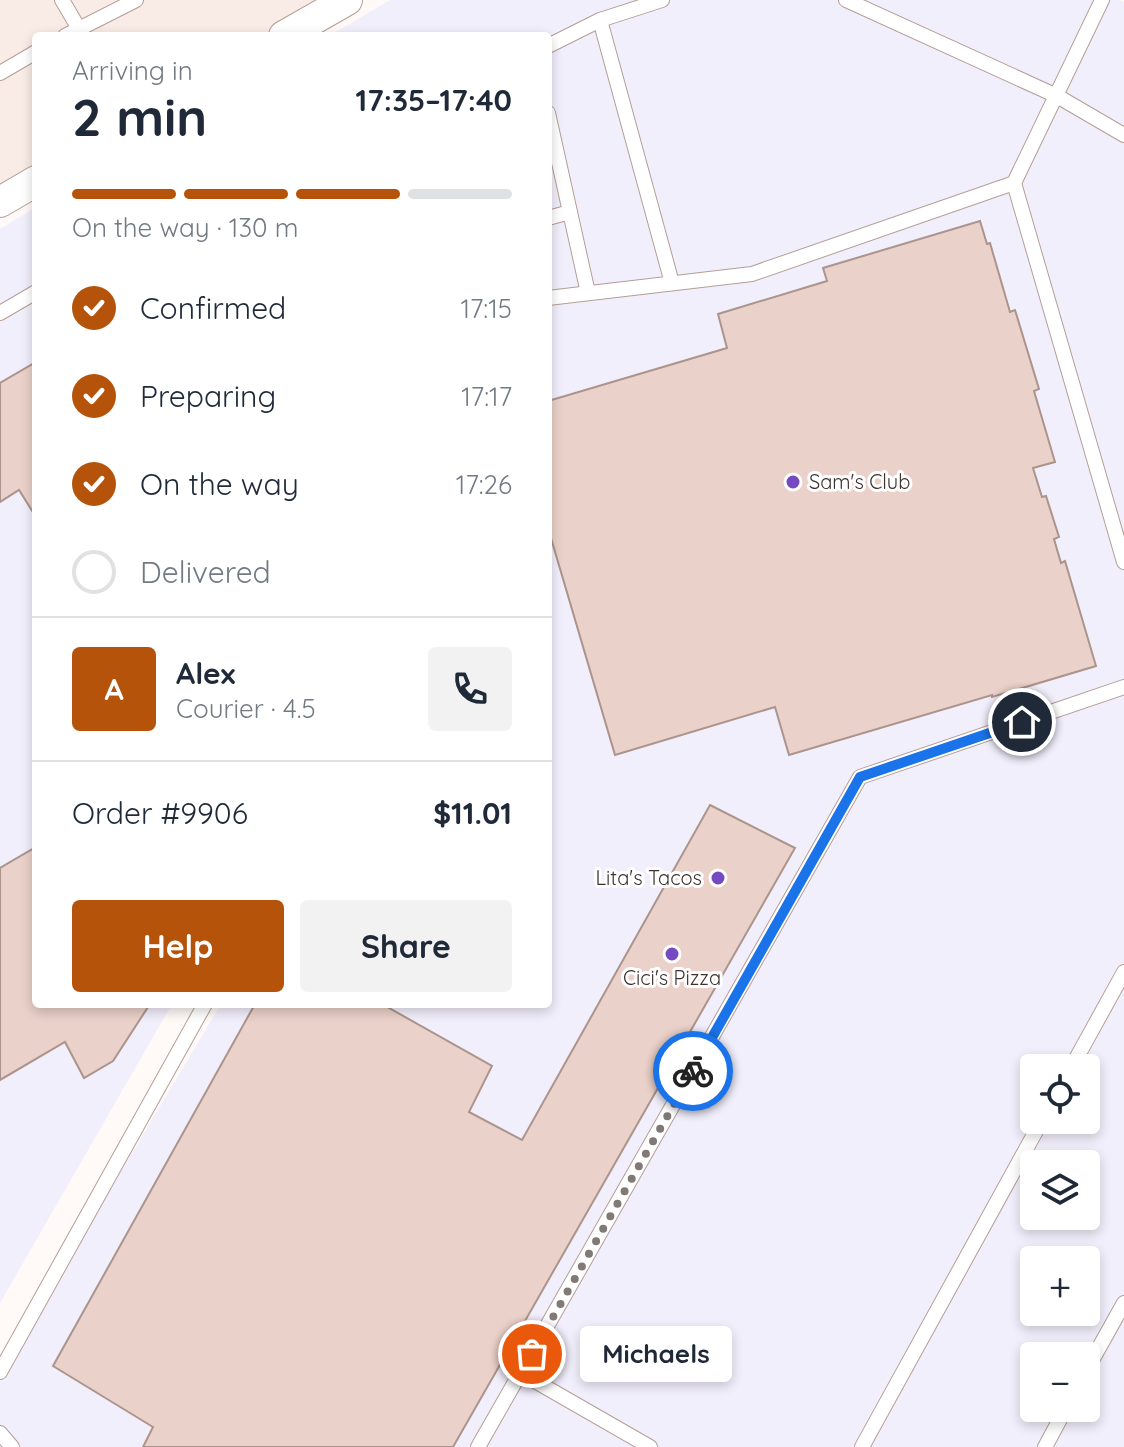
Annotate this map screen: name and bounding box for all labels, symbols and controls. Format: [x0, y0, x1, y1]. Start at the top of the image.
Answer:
text: Arriving in [72, 54, 193, 87]
text: 17:35–17:40 [356, 81, 512, 119]
text: 2 min [72, 84, 207, 149]
text: On the way · 130 m [72, 211, 298, 244]
icon: check [72, 286, 116, 330]
text: Confirmed [140, 289, 286, 327]
text: 17:15 [460, 292, 512, 325]
icon: check [72, 374, 116, 418]
text: Preparing [140, 377, 276, 415]
text: 17:17 [461, 380, 512, 413]
icon: check [72, 462, 116, 506]
text: On the way [140, 465, 299, 503]
text: 17:26 [456, 468, 512, 501]
place label: Sam's Club [809, 469, 910, 494]
marker: Sam's Club [784, 473, 802, 491]
text: Delivered [140, 553, 271, 591]
button: phone [428, 647, 512, 731]
text: Alex [176, 654, 235, 692]
text: A [104, 670, 124, 708]
pin [988, 688, 1056, 756]
text: Courier · 4.5 [176, 692, 316, 725]
icon: home [1000, 700, 1044, 744]
text: Order #9906 [72, 794, 248, 832]
text: $11.01 [433, 794, 512, 832]
place label: Lita's Tacos [595, 865, 702, 890]
marker: Lita's Tacos [709, 869, 727, 887]
button: Help [72, 900, 284, 992]
button: Share [300, 900, 512, 992]
marker: Cici's Pizza [663, 945, 681, 963]
place label: Cici's Pizza [623, 965, 721, 990]
courier [653, 1031, 733, 1111]
icon: bike [671, 1049, 715, 1093]
map controls [1020, 1054, 1100, 1422]
button: locate [1020, 1054, 1100, 1134]
button: layers [1020, 1150, 1100, 1230]
button: + [1020, 1246, 1100, 1326]
pin [498, 1320, 566, 1388]
callout: Michaels [580, 1326, 732, 1382]
icon: bag [510, 1332, 554, 1376]
text: Michaels [602, 1337, 710, 1370]
button: − [1020, 1342, 1100, 1422]

